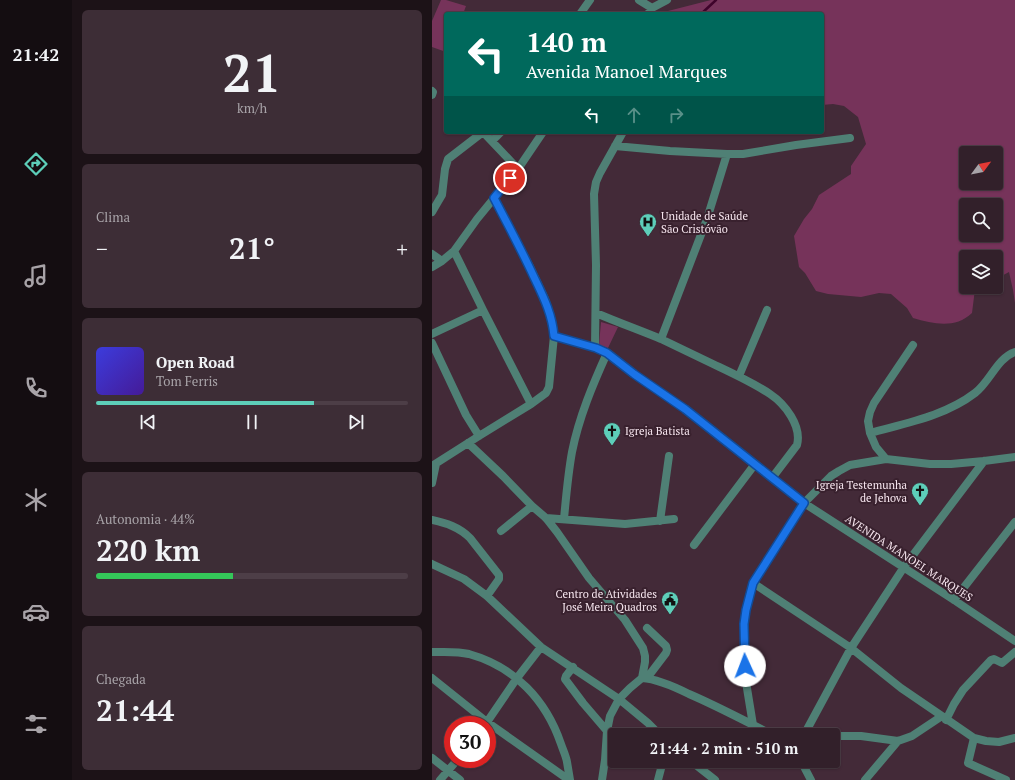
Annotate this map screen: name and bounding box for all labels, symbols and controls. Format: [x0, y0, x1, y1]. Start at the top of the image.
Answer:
text: 140 m [526, 23, 607, 60]
icon: left [460, 28, 512, 80]
text: 21 [223, 38, 281, 107]
text: 21:42 [13, 42, 59, 66]
text: Avenida Manoel Marques [526, 59, 727, 83]
text: km/h [237, 99, 267, 117]
icon: left [581, 104, 603, 126]
icon: ahead [623, 104, 645, 126]
icon: right [665, 104, 687, 126]
north arrow [959, 146, 1003, 190]
map controls [959, 146, 1003, 294]
icon: directions [22, 150, 50, 178]
pin [493, 161, 527, 195]
icon: arrive [499, 167, 521, 189]
button: search [959, 198, 1003, 242]
text: Clima [96, 208, 130, 226]
place label: Unidade de Saúde São Cristóvão [661, 209, 748, 236]
hospital icon: Unidade de Saúde São Cristóvão [638, 212, 658, 237]
text: 21° [229, 228, 275, 268]
text: − [96, 234, 108, 263]
text: + [396, 234, 408, 263]
button: layers [959, 250, 1003, 294]
icon: music [22, 262, 50, 290]
text: Open Road [156, 352, 235, 372]
text: Tom Ferris [156, 372, 218, 390]
icon: phone [22, 374, 50, 402]
icon: previous [137, 411, 159, 433]
icon: pause [241, 411, 263, 433]
icon: next [345, 411, 367, 433]
church icon: Igreja Batista [602, 421, 622, 446]
place label: Igreja Batista [625, 424, 690, 438]
place label: Igreja Testemunha de Jehova [816, 478, 907, 505]
church icon: Igreja Testemunha de Jehova [910, 481, 930, 506]
icon: climate [22, 486, 50, 514]
text: Autonomia · 44% [96, 510, 195, 528]
street label: AVENIDA MANOEL MARQUES [843, 511, 976, 605]
text: 220 km [96, 530, 200, 570]
place label: Centro de Atividades José Meira Quadros [556, 587, 657, 614]
public building icon: Centro de Atividades José Meira Quadros [660, 590, 680, 615]
icon: car [22, 598, 50, 626]
position arrow [724, 645, 766, 687]
text: Chegada [96, 670, 146, 688]
text: 21:44 [96, 690, 174, 730]
icon: filters [22, 710, 50, 738]
speed limit sign: 30 [444, 716, 496, 768]
text: 21:44 · 2 min · 510 m [650, 738, 798, 758]

